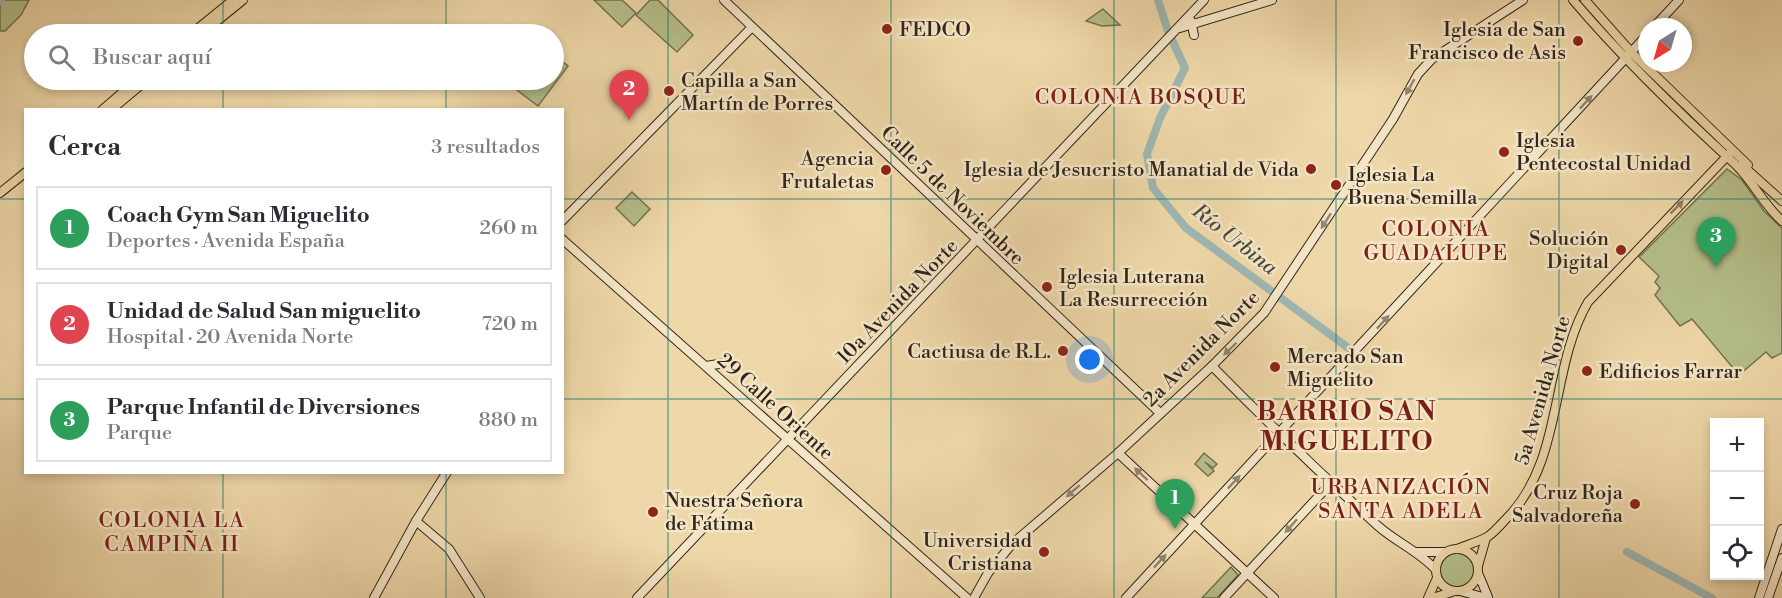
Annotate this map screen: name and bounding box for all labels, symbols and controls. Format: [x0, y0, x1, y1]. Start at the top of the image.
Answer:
place label: FEDCO [899, 18, 971, 43]
place label: Iglesia de San Francisco de Asis [1408, 18, 1566, 66]
north arrow [1638, 18, 1692, 72]
marker: FEDCO [880, 22, 894, 36]
search box [24, 24, 564, 90]
marker: Iglesia de San Francisco de Asis [1571, 34, 1585, 48]
icon: search [45, 41, 78, 74]
text: Buscar aquí [93, 44, 211, 71]
place label: Capilla a San Martín de Porres [681, 69, 833, 117]
pin: 2 [610, 70, 648, 120]
one-way arrow [1405, 79, 1415, 96]
marker: Capilla a San Martín de Porres [662, 84, 676, 98]
district label: COLONIA BOSQUE [1035, 85, 1247, 111]
one-way arrow [1579, 94, 1593, 109]
street label: Calle 5 de Noviembre [875, 121, 1029, 271]
place label: Iglesia Pentecostal Unidad [1516, 129, 1692, 177]
text: Cerca [48, 131, 121, 163]
text: 3 resultados [431, 135, 540, 160]
marker: Iglesia Pentecostal Unidad [1497, 145, 1511, 159]
place label: Agencia Frutaletas [781, 147, 875, 195]
place label: Iglesia de Jesucristo Manatial de Vida [964, 158, 1300, 183]
marker: Iglesia de Jesucristo Manatial de Vida [1304, 162, 1318, 176]
marker: Agencia Frutaletas [879, 163, 893, 177]
place label: Iglesia La Buena Semilla [1347, 163, 1478, 211]
marker: Iglesia La Buena Semilla [1329, 178, 1343, 192]
water label: Río Urbina [1186, 198, 1282, 281]
one-way arrow [1670, 201, 1684, 215]
text: Coach Gym San Miguelito [107, 202, 370, 229]
one-way arrow [1320, 212, 1332, 228]
text: 1 [65, 216, 74, 241]
text: 260 m [480, 216, 538, 241]
district label: COLONIA GUADALUPE [1363, 217, 1509, 267]
pin: 3 [1696, 218, 1736, 267]
place label: Solución Digital [1529, 227, 1609, 275]
text: Deportes · Avenida España [107, 229, 345, 254]
street label: 10a Avenida Norte [832, 234, 964, 370]
marker: Solución Digital [1614, 243, 1628, 257]
place label: Iglesia Luterana La Resurrección [1059, 265, 1208, 313]
marker: Iglesia Luterana La Resurrección [1040, 280, 1054, 294]
street label: 2a Avenida Norte [1139, 286, 1265, 412]
text: Unidad de Salud San miguelito [107, 298, 421, 325]
text: 2 [63, 312, 76, 337]
text: 720 m [482, 312, 538, 337]
street label: 5a Avenida Norte [1510, 313, 1577, 468]
one-way arrow [1376, 315, 1389, 330]
text: Hospital · 20 Avenida Norte [107, 325, 353, 350]
place label: Cactiusa de R.L. [907, 340, 1051, 365]
one-way arrow [1223, 341, 1237, 355]
marker: Cactiusa de R.L. [1056, 344, 1070, 358]
your location [1075, 345, 1104, 374]
place label: Mercado San Miguelito [1287, 345, 1404, 393]
street label: 29 Calle Oriente [712, 348, 838, 466]
marker: Mercado San Miguelito [1268, 360, 1282, 374]
place label: Edificios Farrar [1599, 360, 1743, 385]
marker: Edificios Farrar [1580, 364, 1594, 378]
text: Parque Infantil de Diversiones [107, 394, 420, 421]
district label: BARRIO SAN MIGUELITO [1257, 396, 1437, 458]
text: 3 [63, 408, 76, 433]
text: 880 m [479, 408, 538, 433]
map controls [1710, 418, 1764, 580]
button: + [1710, 418, 1764, 472]
text: Parque [107, 421, 172, 446]
one-way arrow [1134, 468, 1148, 482]
district label: URBANIZACIÓN SANTA ADELA [1310, 472, 1492, 525]
button: − [1710, 472, 1764, 526]
one-way arrow [1227, 475, 1240, 490]
pin: 1 [1156, 480, 1194, 529]
place label: Cruz Roja Salvadoreña [1512, 481, 1624, 529]
one-way arrow [1066, 484, 1081, 497]
place label: Nuestra Señora de Fátima [665, 489, 804, 537]
marker: Cruz Roja Salvadoreña [1628, 497, 1642, 511]
marker: Nuestra Señora de Fátima [646, 505, 660, 519]
district label: COLONIA LA CAMPIÑA II [99, 508, 245, 558]
one-way arrow [1285, 518, 1298, 533]
button: locate [1710, 526, 1764, 580]
place label: Universidad Cristiana [923, 529, 1033, 577]
marker: Universidad Cristiana [1037, 545, 1051, 559]
one-way arrow [1153, 554, 1167, 569]

